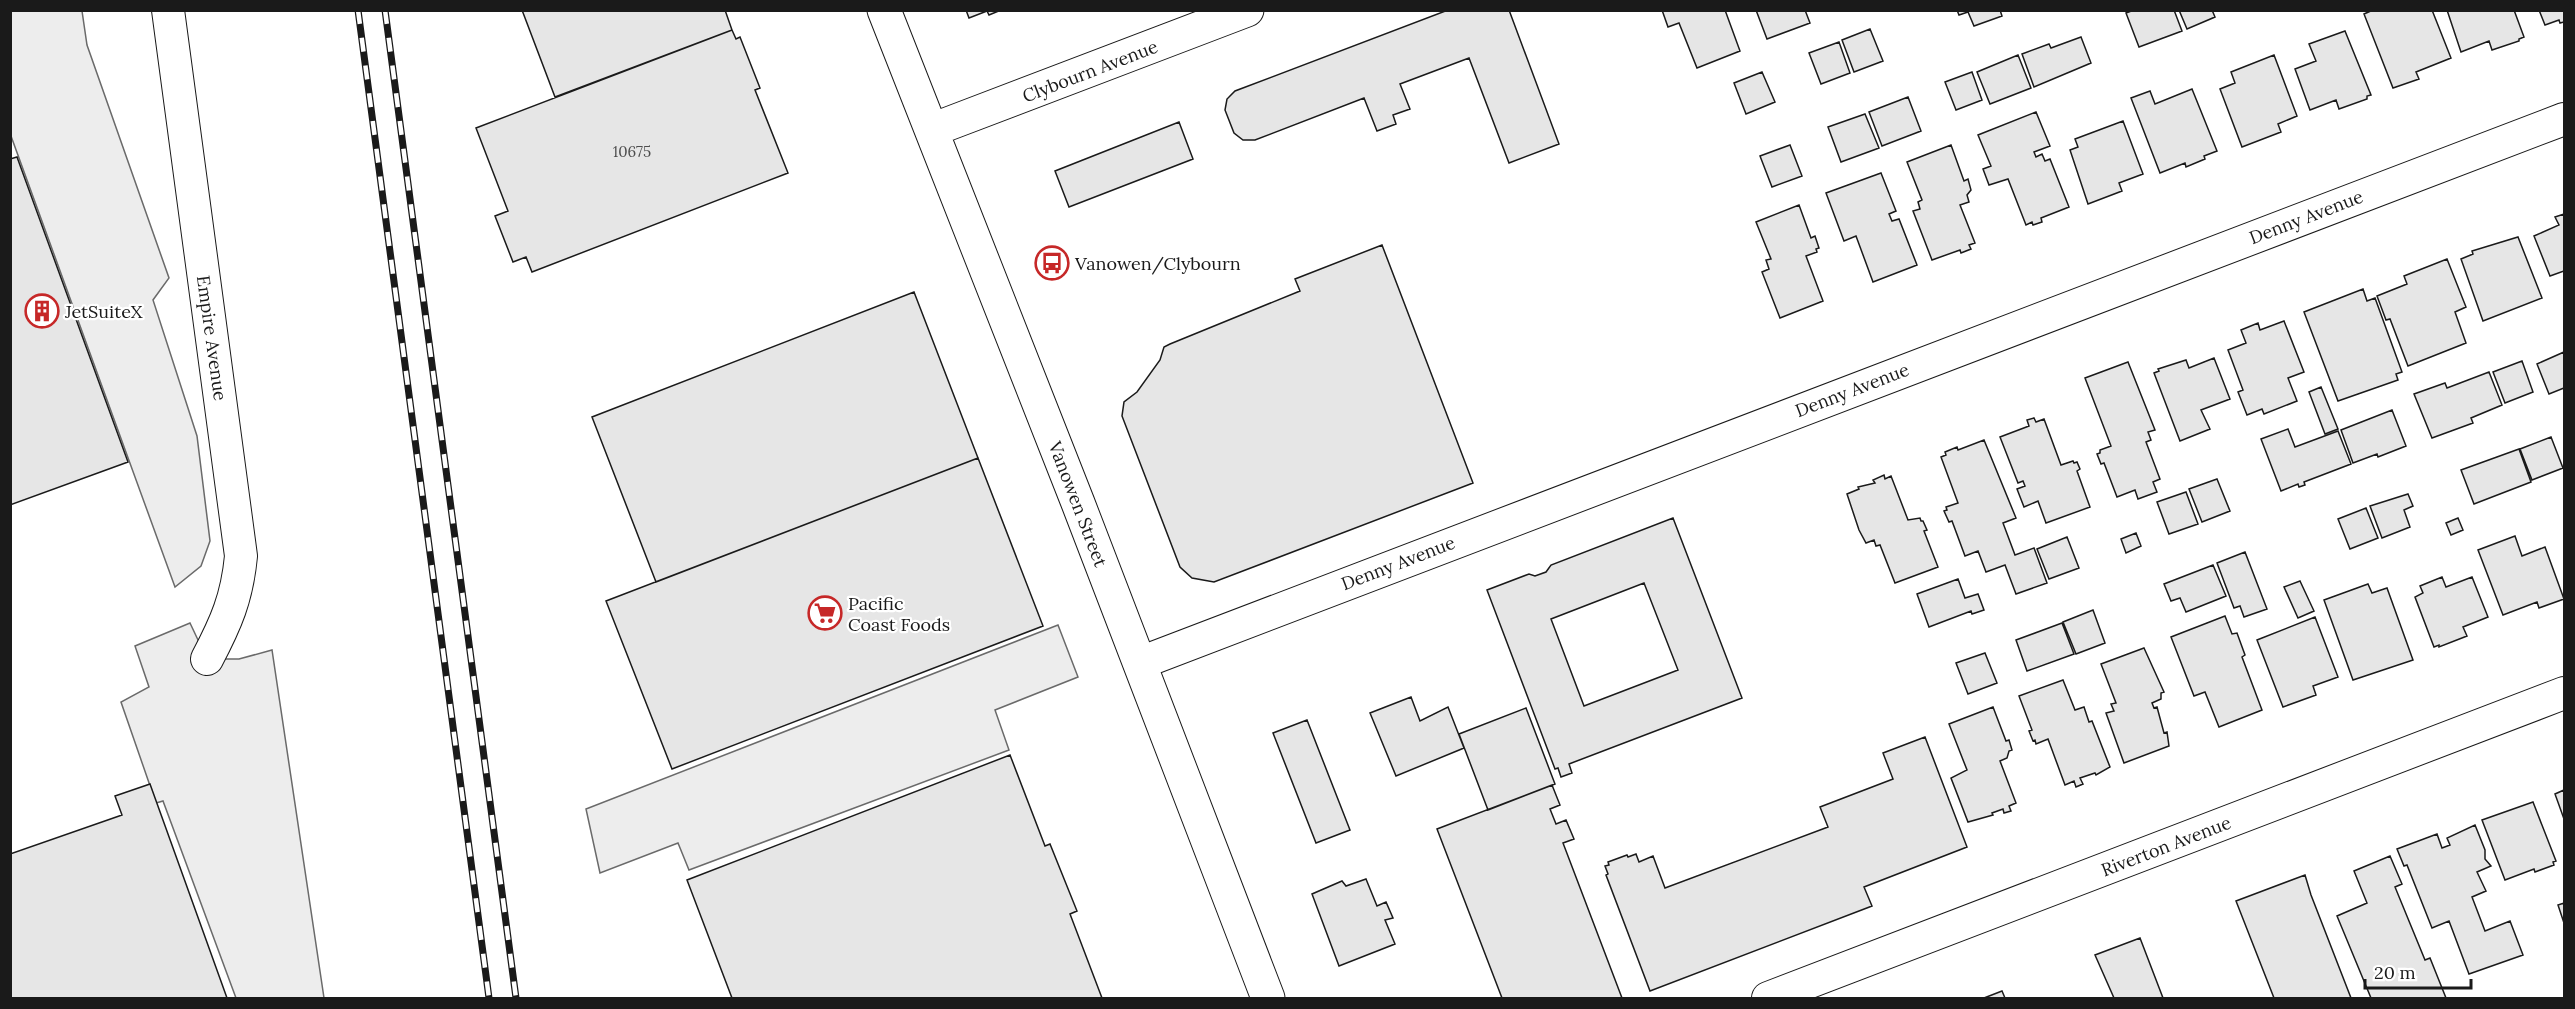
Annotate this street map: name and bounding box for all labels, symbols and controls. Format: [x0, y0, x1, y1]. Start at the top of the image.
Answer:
street label: Clybourn Avenue [1019, 35, 1161, 107]
house number: 10675 [613, 142, 651, 161]
street label: Denny Avenue [2246, 185, 2366, 249]
bus stop icon: Vanowen/Clybourn [1034, 245, 1070, 281]
place label: Vanowen/Clybourn [1074, 252, 1241, 275]
street label: Empire Avenue [192, 274, 232, 402]
building icon: JetSuiteX [24, 293, 60, 329]
place label: JetSuiteX [64, 300, 143, 323]
street label: Denny Avenue [1792, 358, 1912, 422]
street label: Vanowen Street [1043, 437, 1112, 570]
street label: Denny Avenue [1338, 531, 1458, 595]
place label: Pacific Coast Foods [848, 592, 950, 636]
supermarket icon: Pacific Coast Foods [807, 595, 843, 631]
street label: Riverton Avenue [2098, 811, 2234, 881]
scale bar [2365, 952, 2472, 990]
text: 20 m [2374, 961, 2416, 984]

